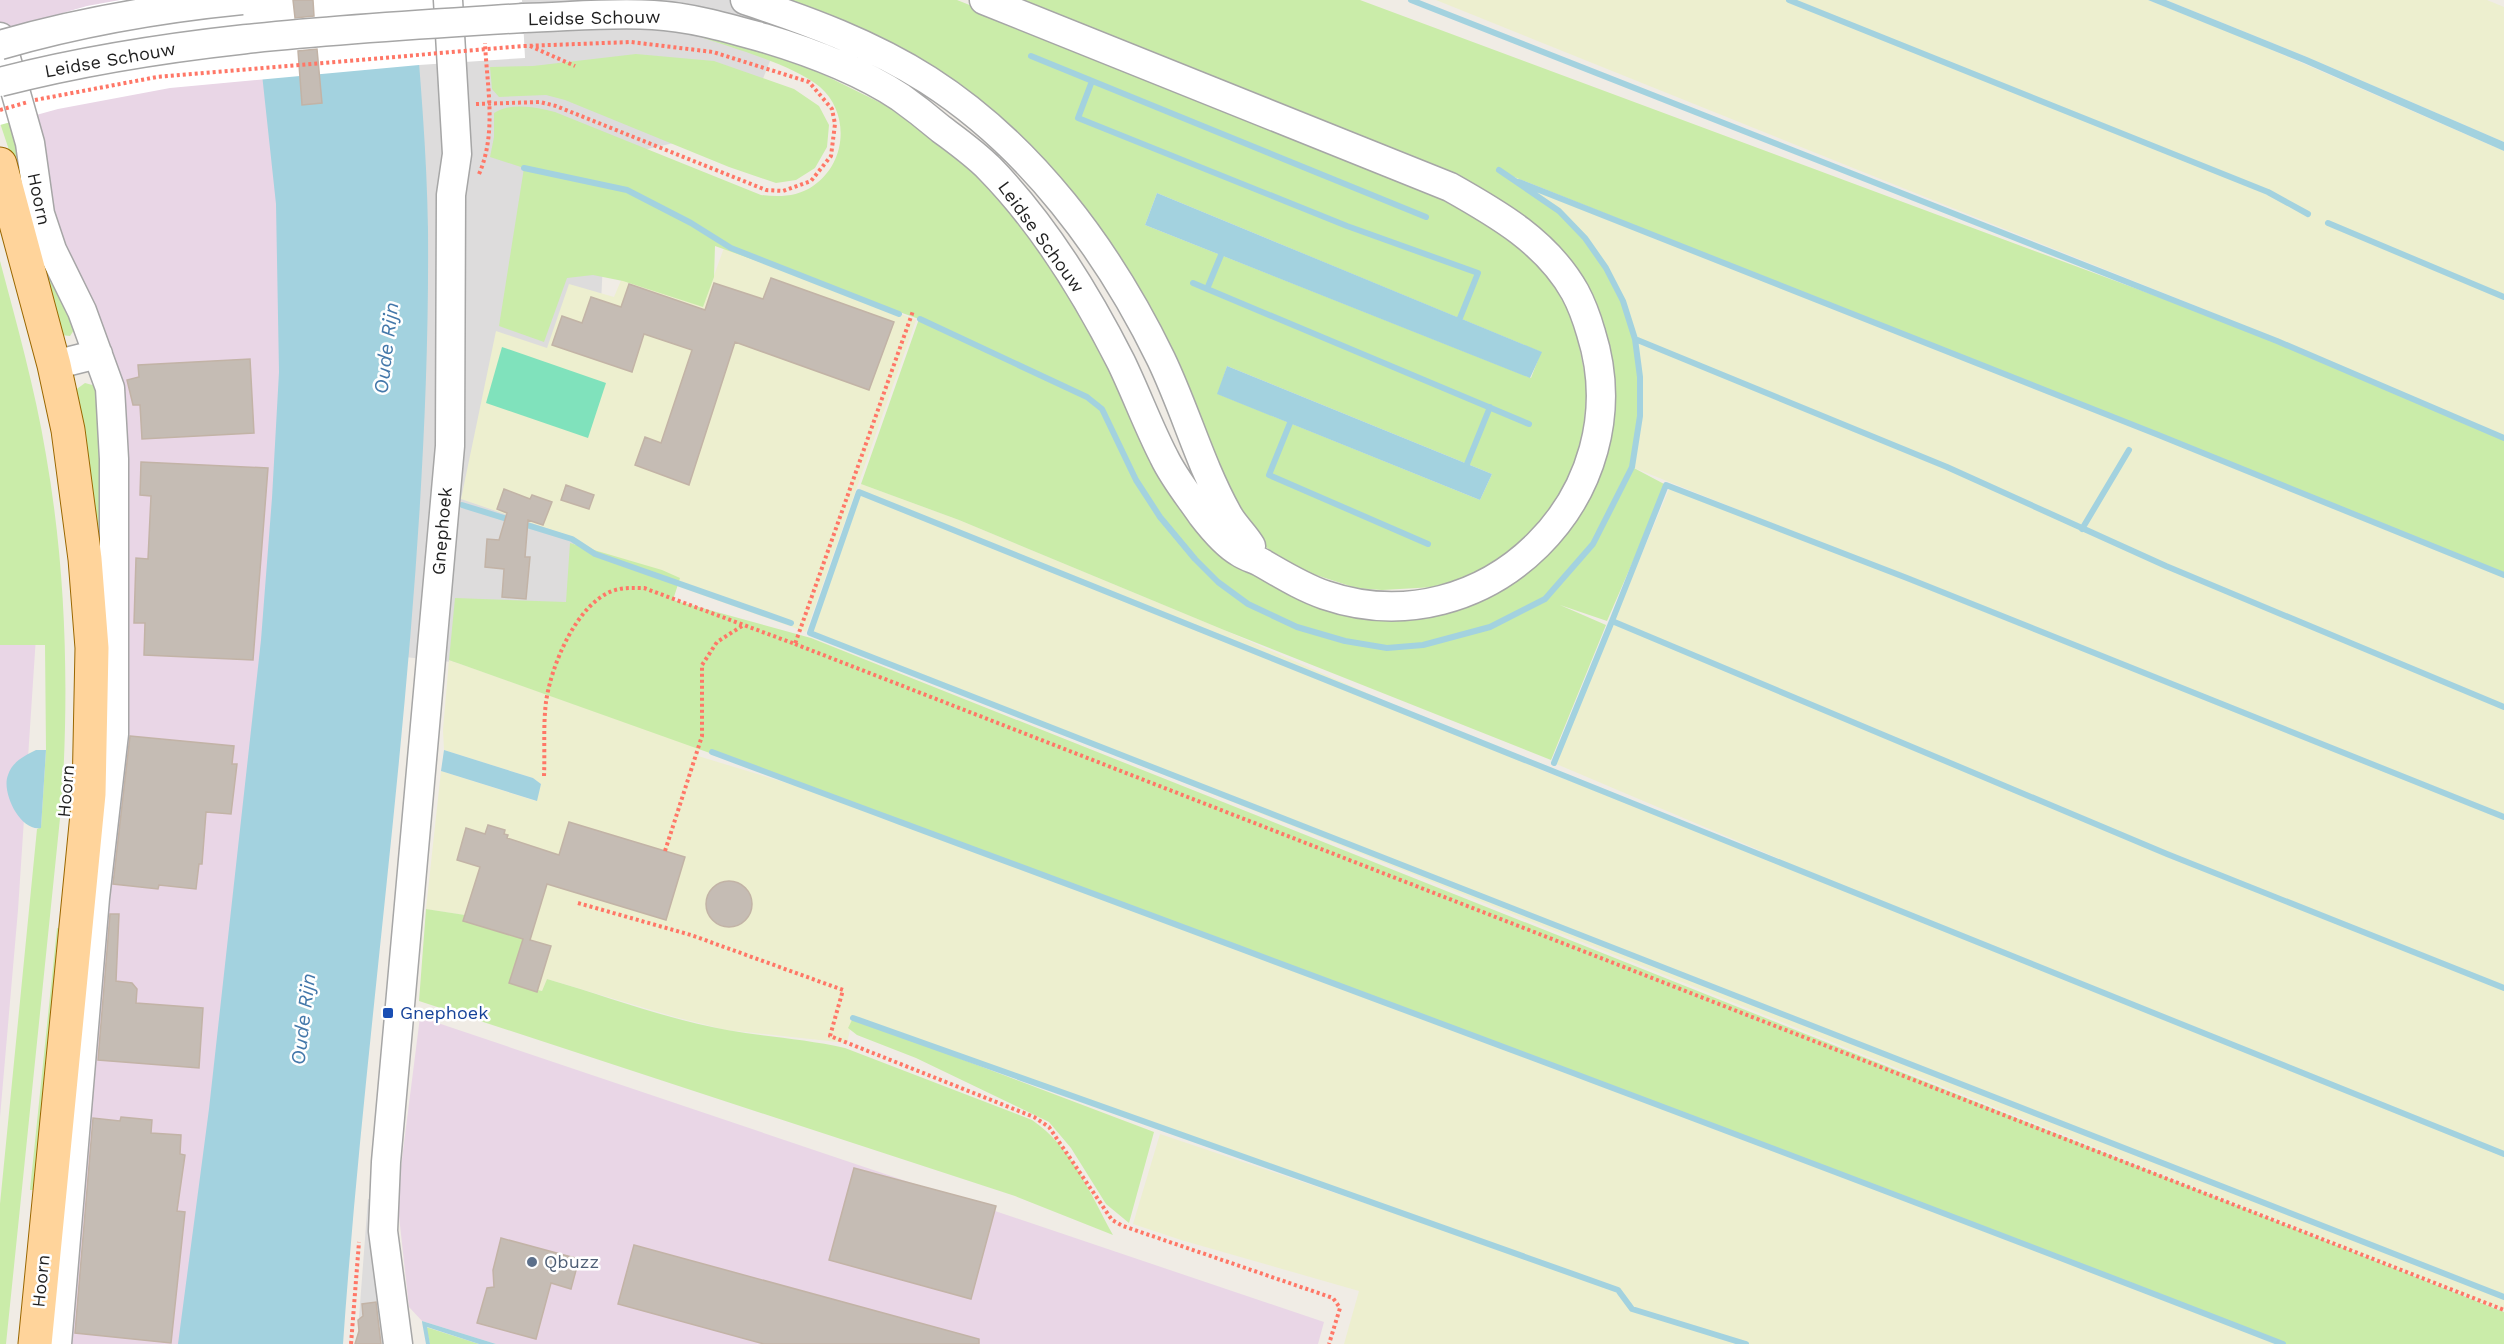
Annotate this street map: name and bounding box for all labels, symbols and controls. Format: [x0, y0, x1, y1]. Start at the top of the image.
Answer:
street label: Leidse Schouw [527, 6, 661, 29]
street label: Leidse Schouw [43, 38, 177, 81]
street label: Hoorn [24, 171, 55, 227]
street label: Leidse Schouw [994, 177, 1089, 297]
water label: Oude Rijn [368, 301, 404, 395]
street label: Gnephoek [427, 486, 456, 576]
street label: Hoorn [53, 764, 78, 818]
water label: Oude Rijn [285, 972, 321, 1066]
place label: Gnephoek [400, 1002, 488, 1023]
marker: Gnephoek [381, 1006, 395, 1020]
place label: Qbuzz [544, 1251, 599, 1272]
street label: Hoorn [27, 1253, 54, 1308]
marker: Qbuzz [525, 1255, 539, 1269]

